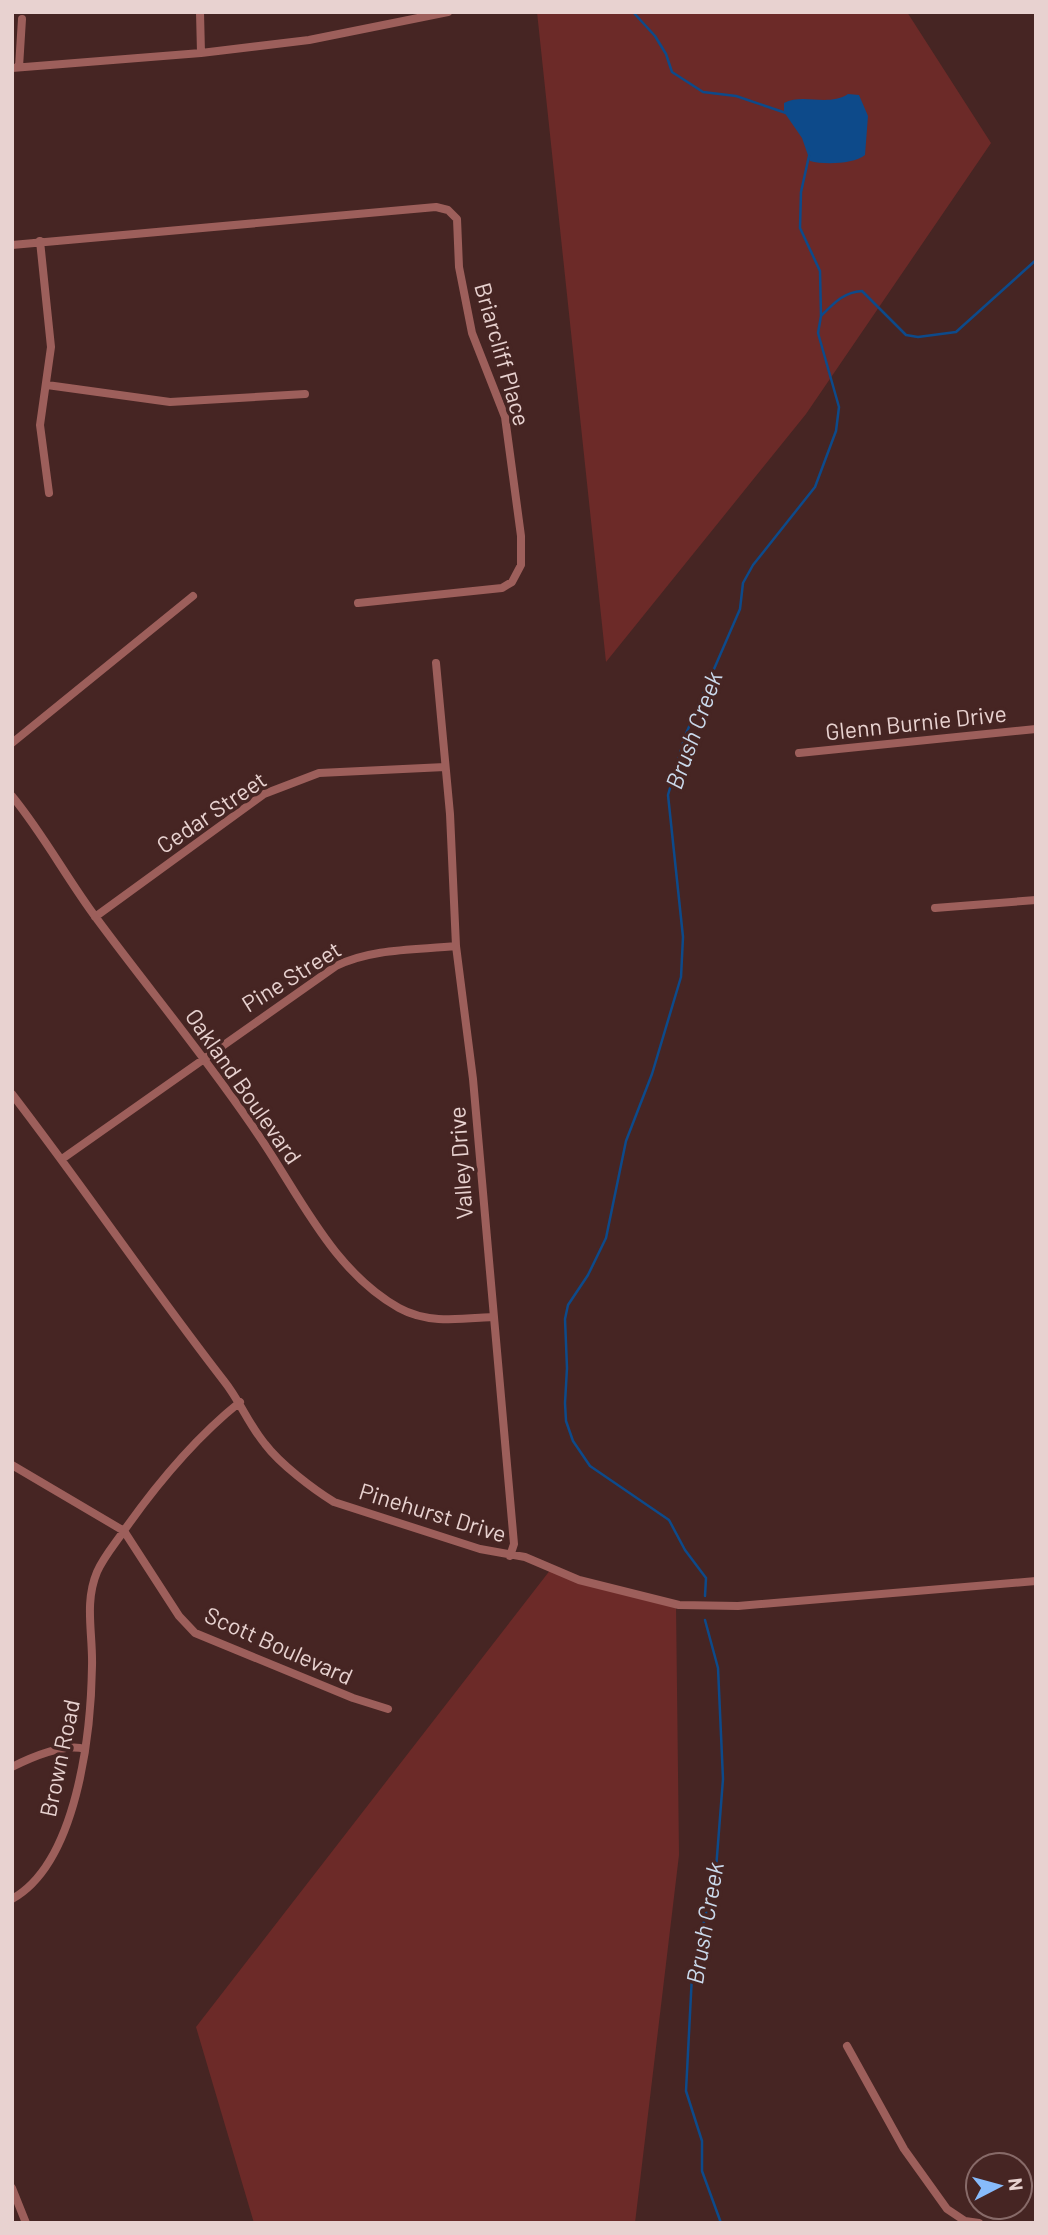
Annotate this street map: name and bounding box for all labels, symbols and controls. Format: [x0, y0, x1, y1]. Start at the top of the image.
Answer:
street label: Briarcliff Place [469, 279, 537, 429]
water label: Brush Creek [658, 667, 728, 793]
street label: Glenn Burnie Drive [824, 699, 1008, 745]
street label: Cedar Street [151, 765, 271, 859]
street label: Pine Street [236, 935, 346, 1017]
street label: Oakland Boulevard [180, 1003, 308, 1169]
street label: Valley Drive [442, 1106, 478, 1220]
street label: Pinehurst Drive [356, 1476, 510, 1548]
street label: Scott Boulevard [201, 1600, 357, 1690]
street label: Brown Road [33, 1697, 85, 1819]
water label: Brush Creek [679, 1860, 729, 1986]
north arrow [964, 2151, 1034, 2221]
text: N [1004, 2177, 1029, 2192]

